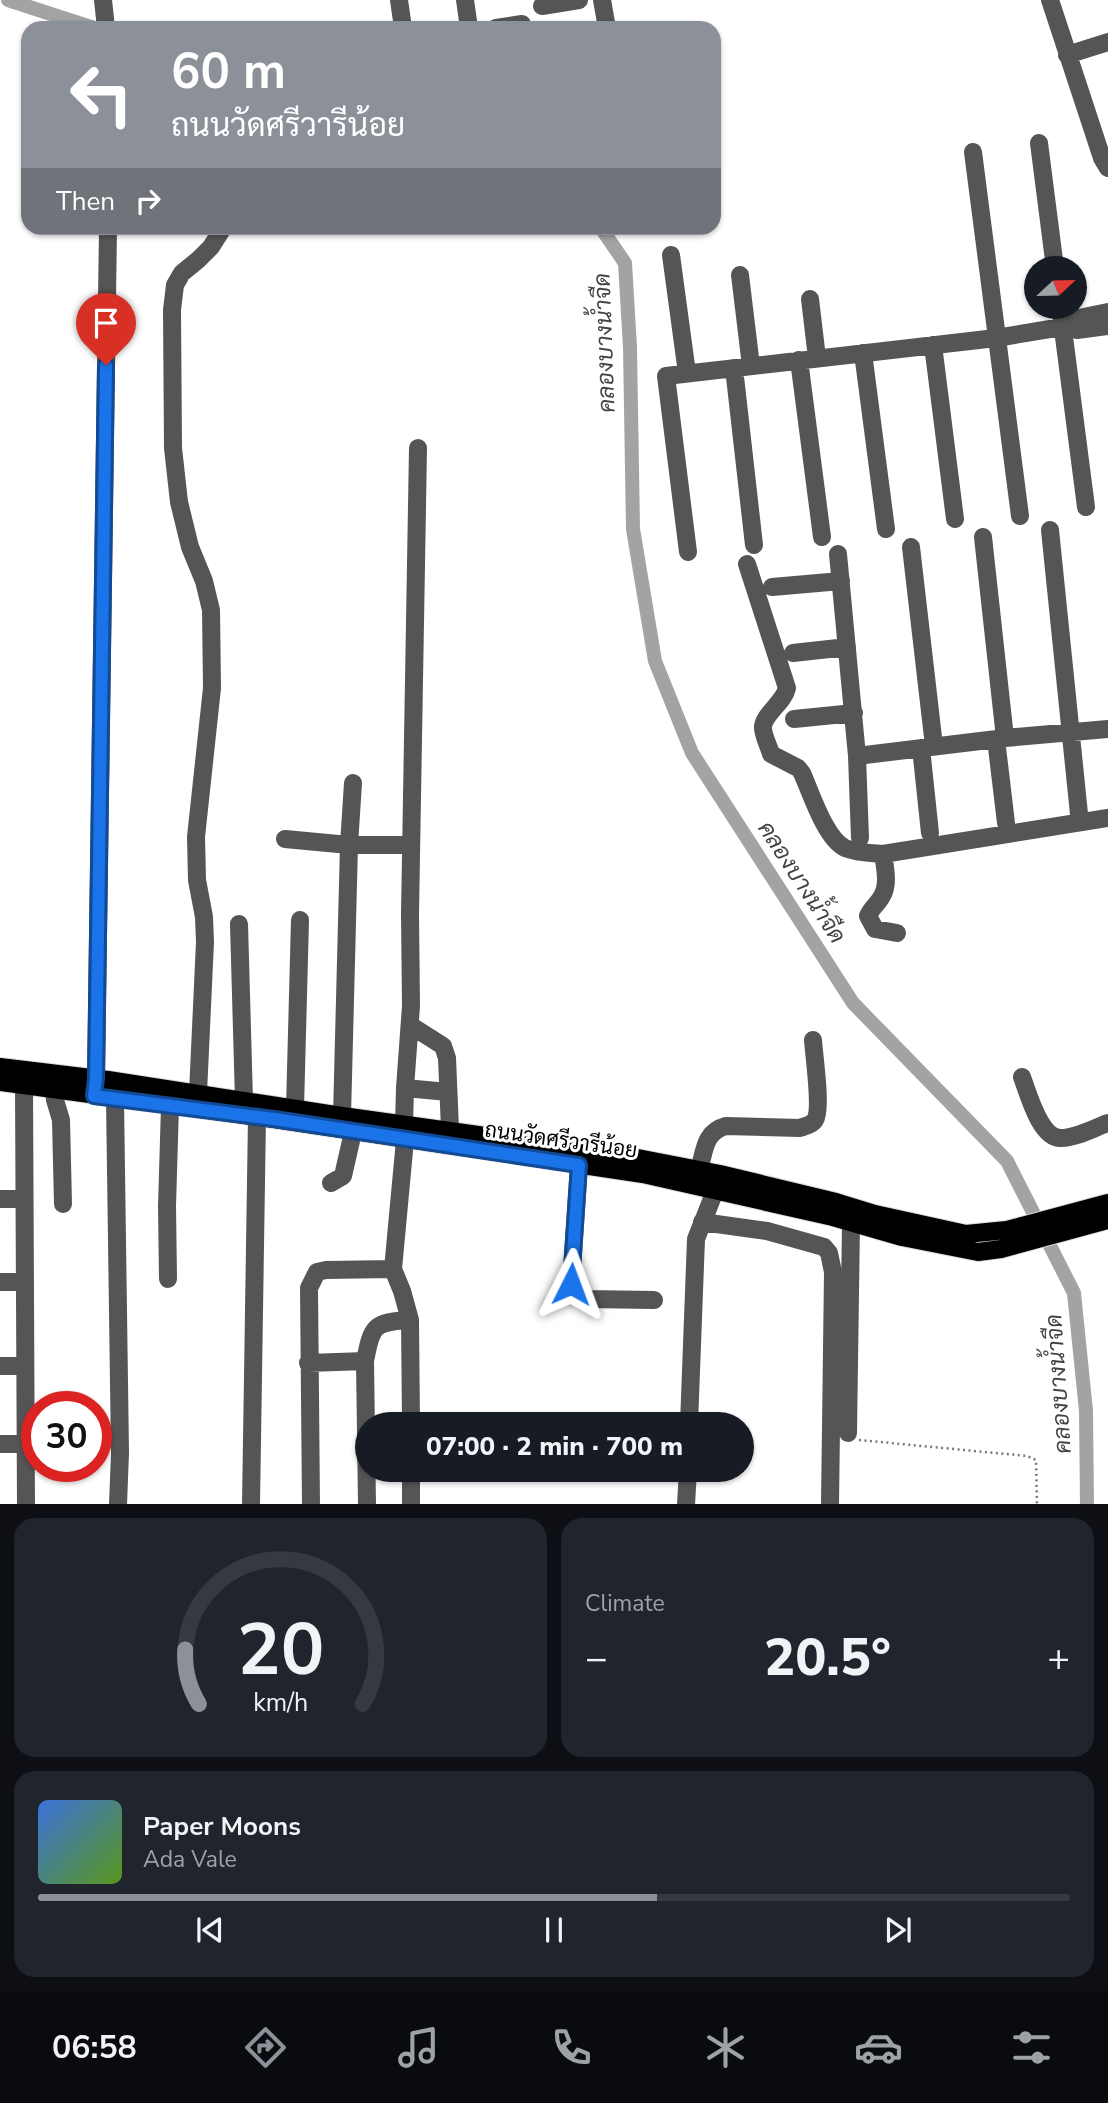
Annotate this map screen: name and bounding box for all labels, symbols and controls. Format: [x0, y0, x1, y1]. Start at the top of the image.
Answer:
text: 60 m [171, 38, 286, 105]
icon: left [56, 49, 147, 140]
text: ถนนวัดศรีวารีน้อย [171, 104, 405, 147]
icon: right [129, 182, 167, 220]
text: Then [56, 184, 115, 219]
north arrow [1024, 256, 1087, 318]
map controls [1024, 256, 1087, 319]
water label: คลองบางน้ำจืด [582, 273, 622, 414]
pin [76, 293, 136, 365]
icon: arrive [87, 304, 125, 342]
water label: คลองบางน้ำจืด [751, 812, 857, 949]
street label: ถนนวัดศรีวารีน้อย [483, 1115, 639, 1165]
position arrow [534, 1247, 608, 1321]
water label: คลองบางน้ำจืด [1033, 1313, 1079, 1455]
speed limit sign: 30 [21, 1391, 112, 1482]
text: 07:00 · 2 min · 700 m [426, 1429, 683, 1464]
text: Climate [585, 1588, 665, 1619]
text: 20 [237, 1600, 324, 1700]
text: 20.5° [764, 1622, 891, 1693]
text: − [585, 1633, 608, 1684]
text: + [1047, 1633, 1070, 1684]
text: km/h [253, 1685, 308, 1719]
text: Paper Moons [143, 1809, 301, 1844]
text: Ada Vale [143, 1844, 237, 1875]
icon: previous [191, 1911, 229, 1949]
icon: pause [535, 1911, 573, 1949]
icon: next [879, 1911, 917, 1949]
icon: directions [241, 2023, 290, 2072]
icon: music [394, 2023, 443, 2072]
icon: phone [547, 2023, 596, 2072]
icon: climate [701, 2023, 750, 2072]
icon: car [854, 2023, 903, 2072]
icon: filters [1007, 2023, 1056, 2072]
text: 06:58 [52, 2026, 137, 2069]

